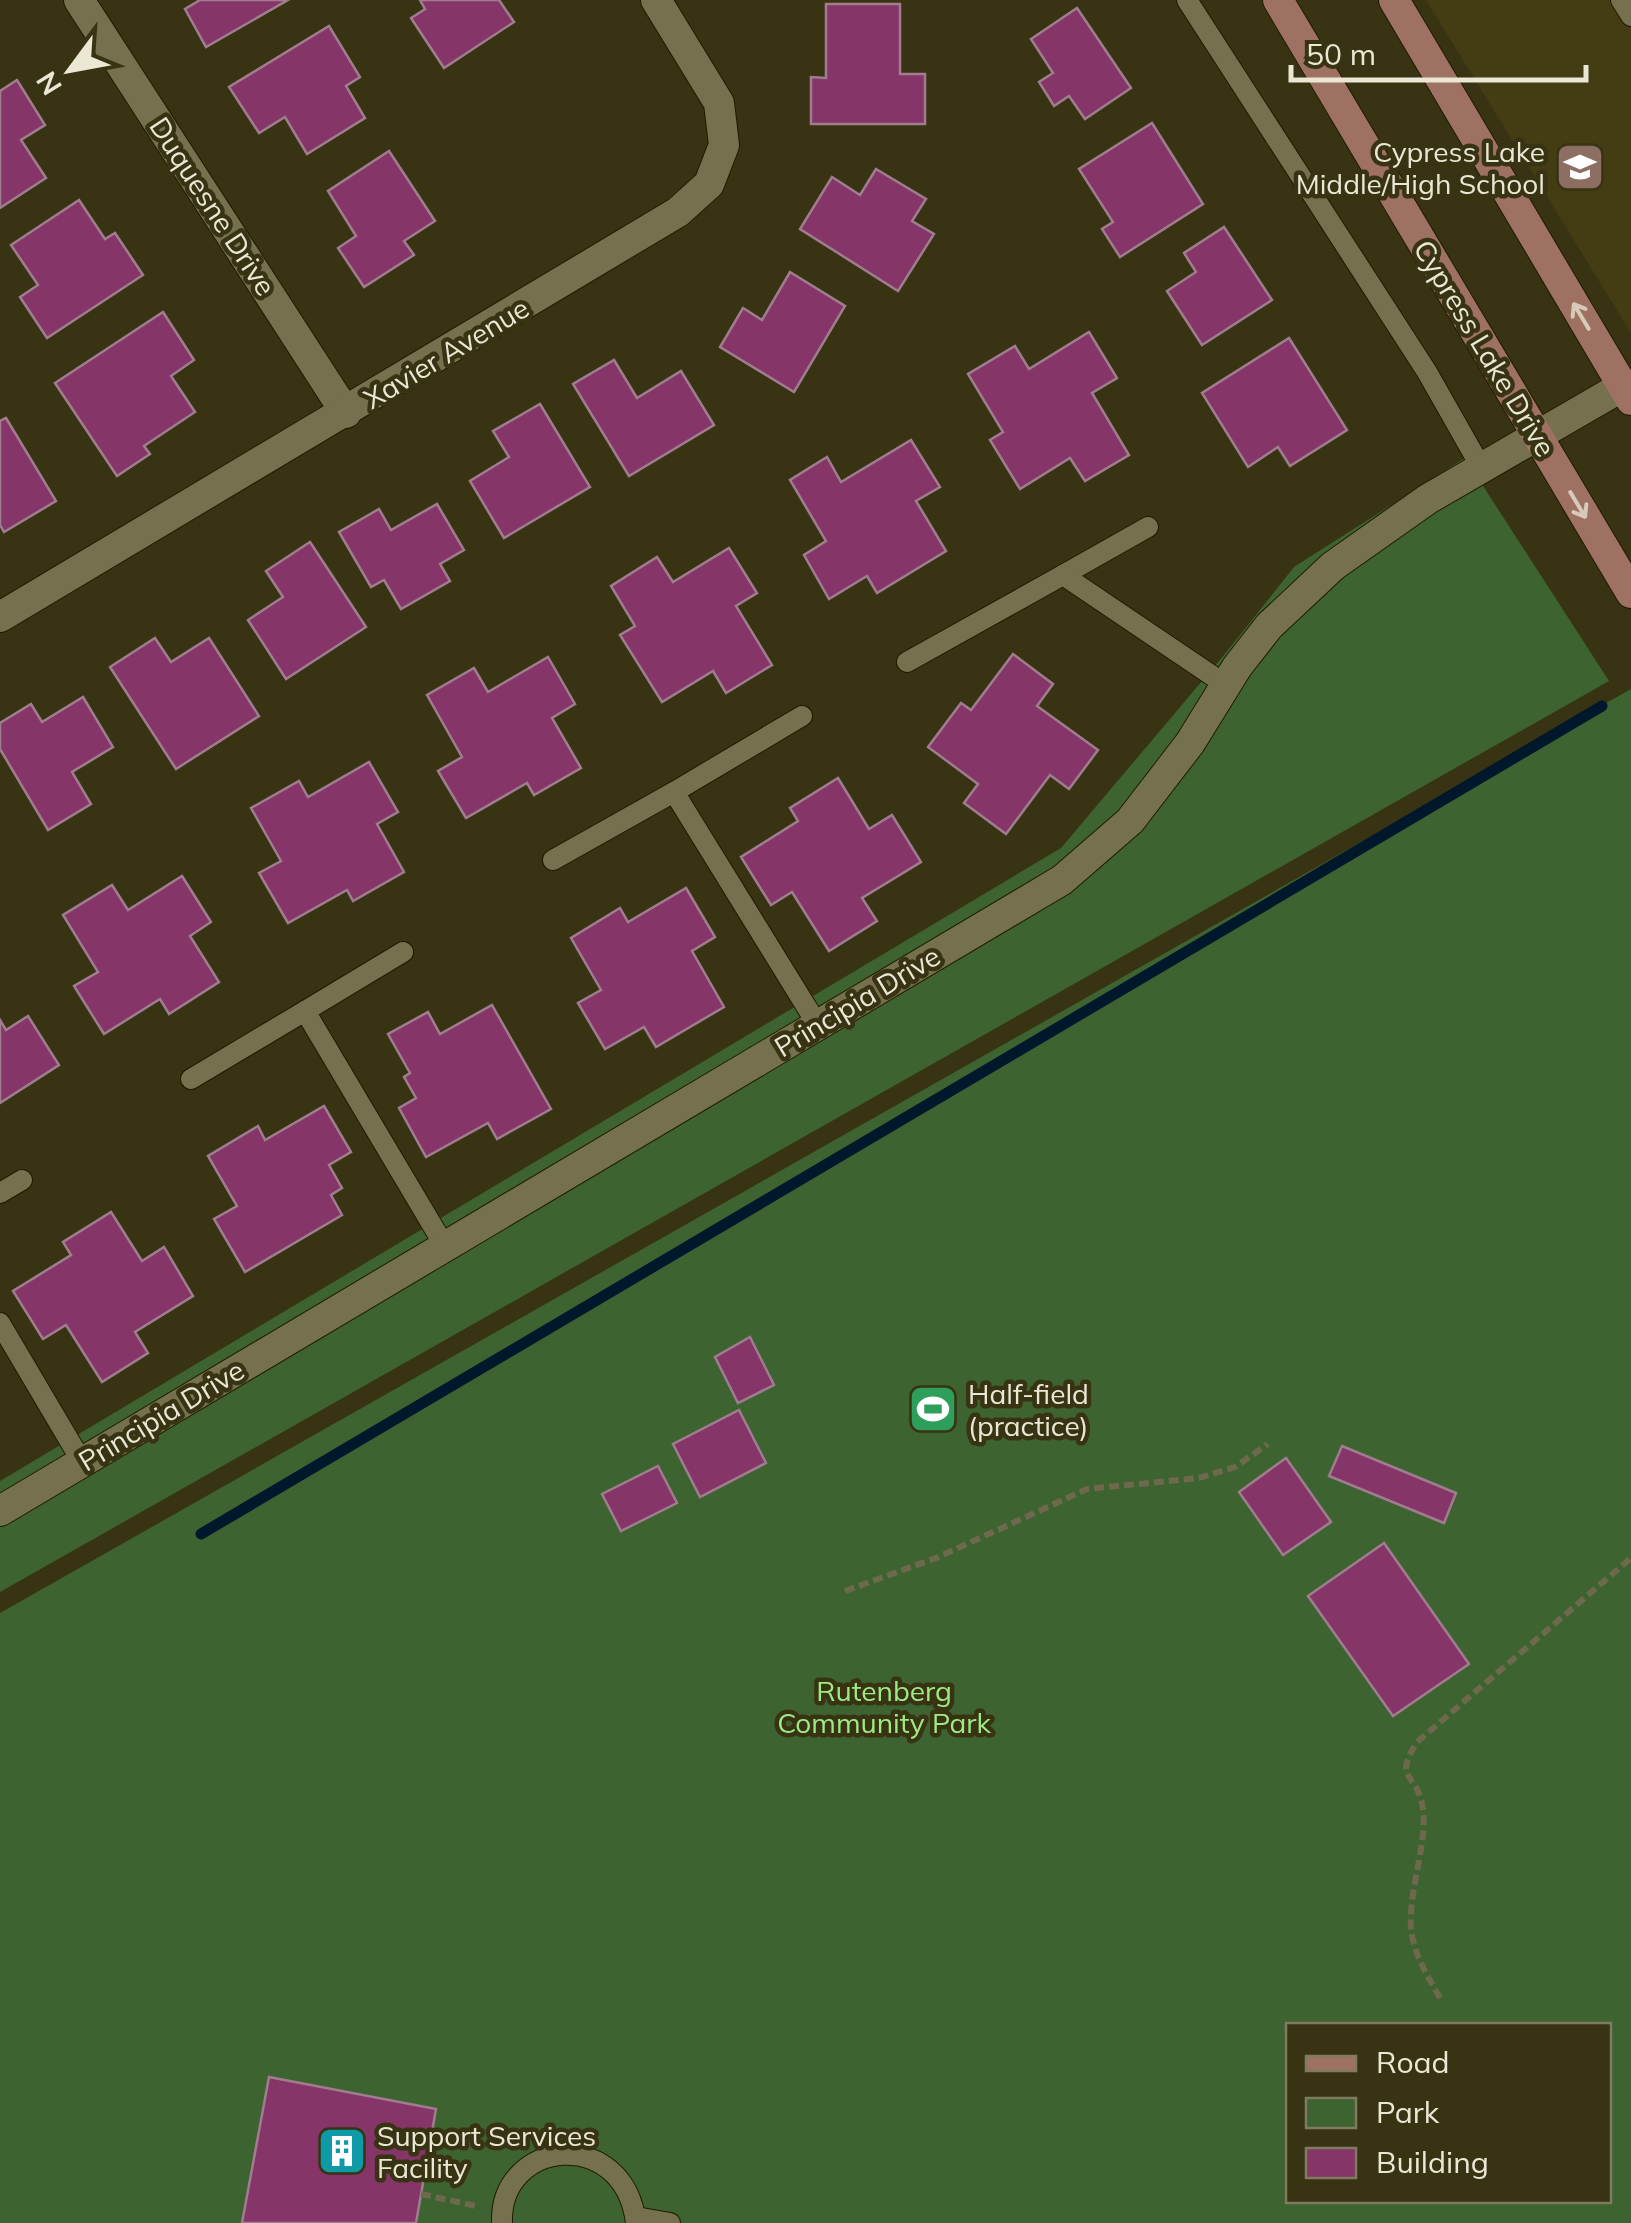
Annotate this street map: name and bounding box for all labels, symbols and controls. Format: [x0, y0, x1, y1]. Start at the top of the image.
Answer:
north arrow [20, 20, 120, 120]
scale bar [1291, 20, 1586, 82]
text: 50 m [1306, 35, 1376, 73]
text: N [28, 65, 69, 102]
street label: Duquesne Drive [142, 110, 284, 302]
place label: Cypress Lake Middle/High School [1296, 134, 1545, 201]
school or university icon: Cypress Lake Middle/High School [1554, 141, 1606, 193]
street label: Cypress Lake Drive [1406, 233, 1564, 463]
street label: Xavier Avenue [357, 290, 535, 416]
one-way arrow [1571, 302, 1591, 331]
one-way arrow [1568, 490, 1588, 519]
street label: Principia Drive [768, 938, 946, 1064]
street label: Principia Drive [72, 1352, 250, 1478]
place label: Half-field (practice) [968, 1376, 1089, 1443]
sports icon: Half-field (practice) [907, 1383, 959, 1435]
park label: Rutenberg Community Park [777, 1673, 991, 1740]
legend [1286, 2023, 1611, 2203]
text: Road [1376, 2043, 1450, 2081]
text: Park [1376, 2093, 1440, 2131]
place label: Support Services Facility [377, 2118, 596, 2185]
building icon: Support Services Facility [316, 2125, 368, 2177]
text: Building [1376, 2143, 1489, 2181]

